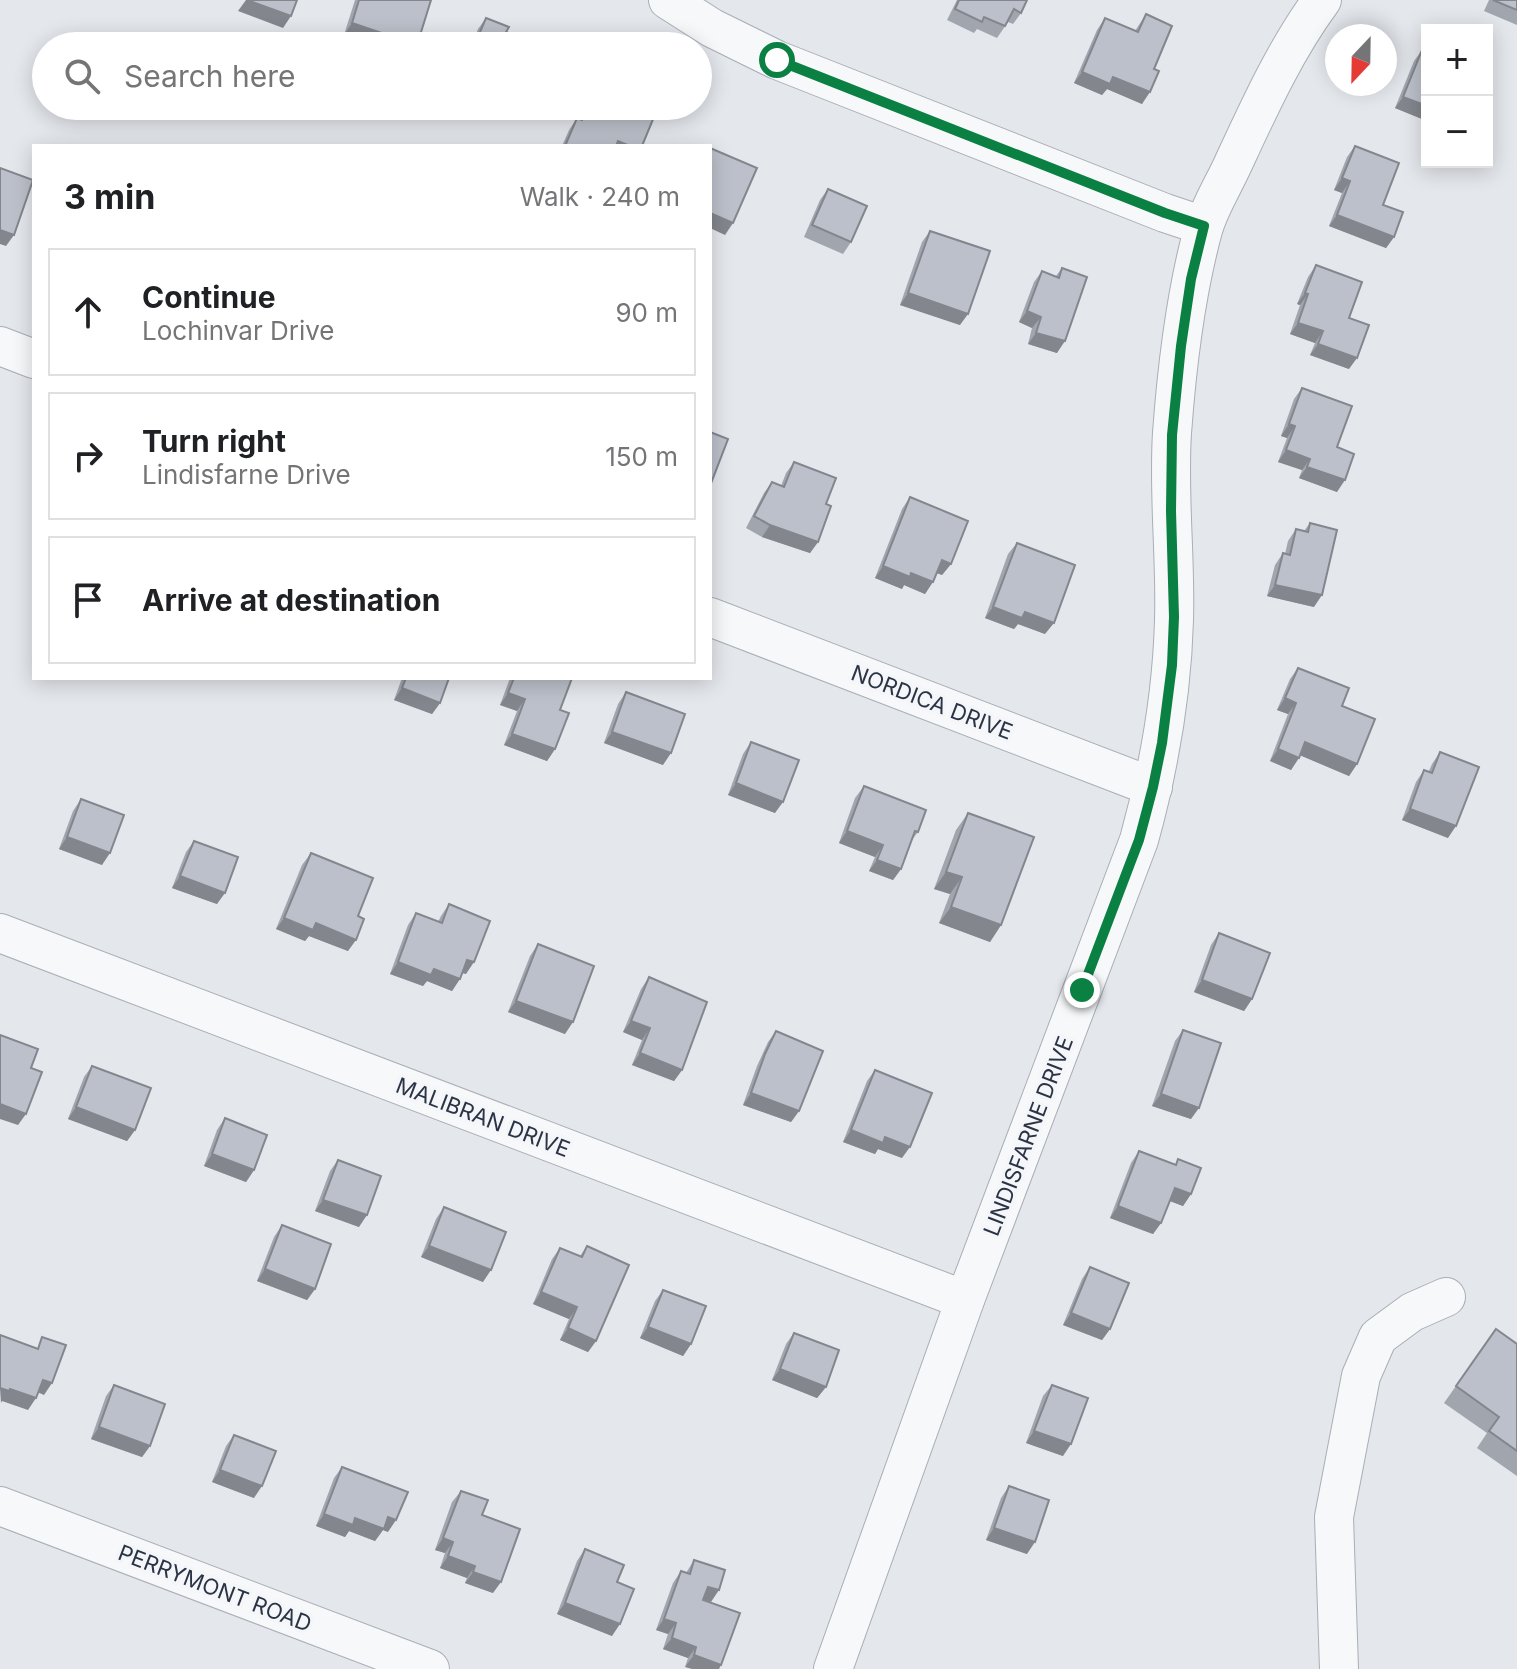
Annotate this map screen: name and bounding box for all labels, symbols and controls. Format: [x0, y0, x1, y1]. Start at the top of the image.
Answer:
north arrow [1325, 24, 1397, 96]
map controls [1421, 24, 1493, 168]
button: + [1421, 24, 1493, 96]
search box [32, 32, 712, 120]
route start [759, 42, 795, 78]
icon: search [60, 54, 104, 98]
text: Search here [124, 58, 296, 94]
button: − [1421, 96, 1493, 168]
text: 3 min [64, 176, 155, 217]
text: Walk · 240 m [520, 181, 680, 212]
text: Continue [142, 279, 276, 315]
icon: ahead [66, 290, 110, 334]
text: 90 m [615, 297, 678, 328]
text: Lochinvar Drive [142, 315, 335, 346]
text: Turn right [142, 423, 286, 459]
icon: right [66, 434, 110, 478]
text: 150 m [605, 441, 678, 472]
text: Lindisfarne Drive [142, 459, 351, 490]
icon: arrive [66, 578, 110, 622]
text: Arrive at destination [142, 582, 440, 618]
street label: NORDICA DRIVE [848, 659, 1016, 745]
route end [1064, 972, 1100, 1008]
street label: LINDISFARNE DRIVE [978, 1033, 1078, 1239]
street label: MALIBRAN DRIVE [392, 1072, 574, 1162]
street label: PERRYMONT ROAD [115, 1539, 315, 1637]

